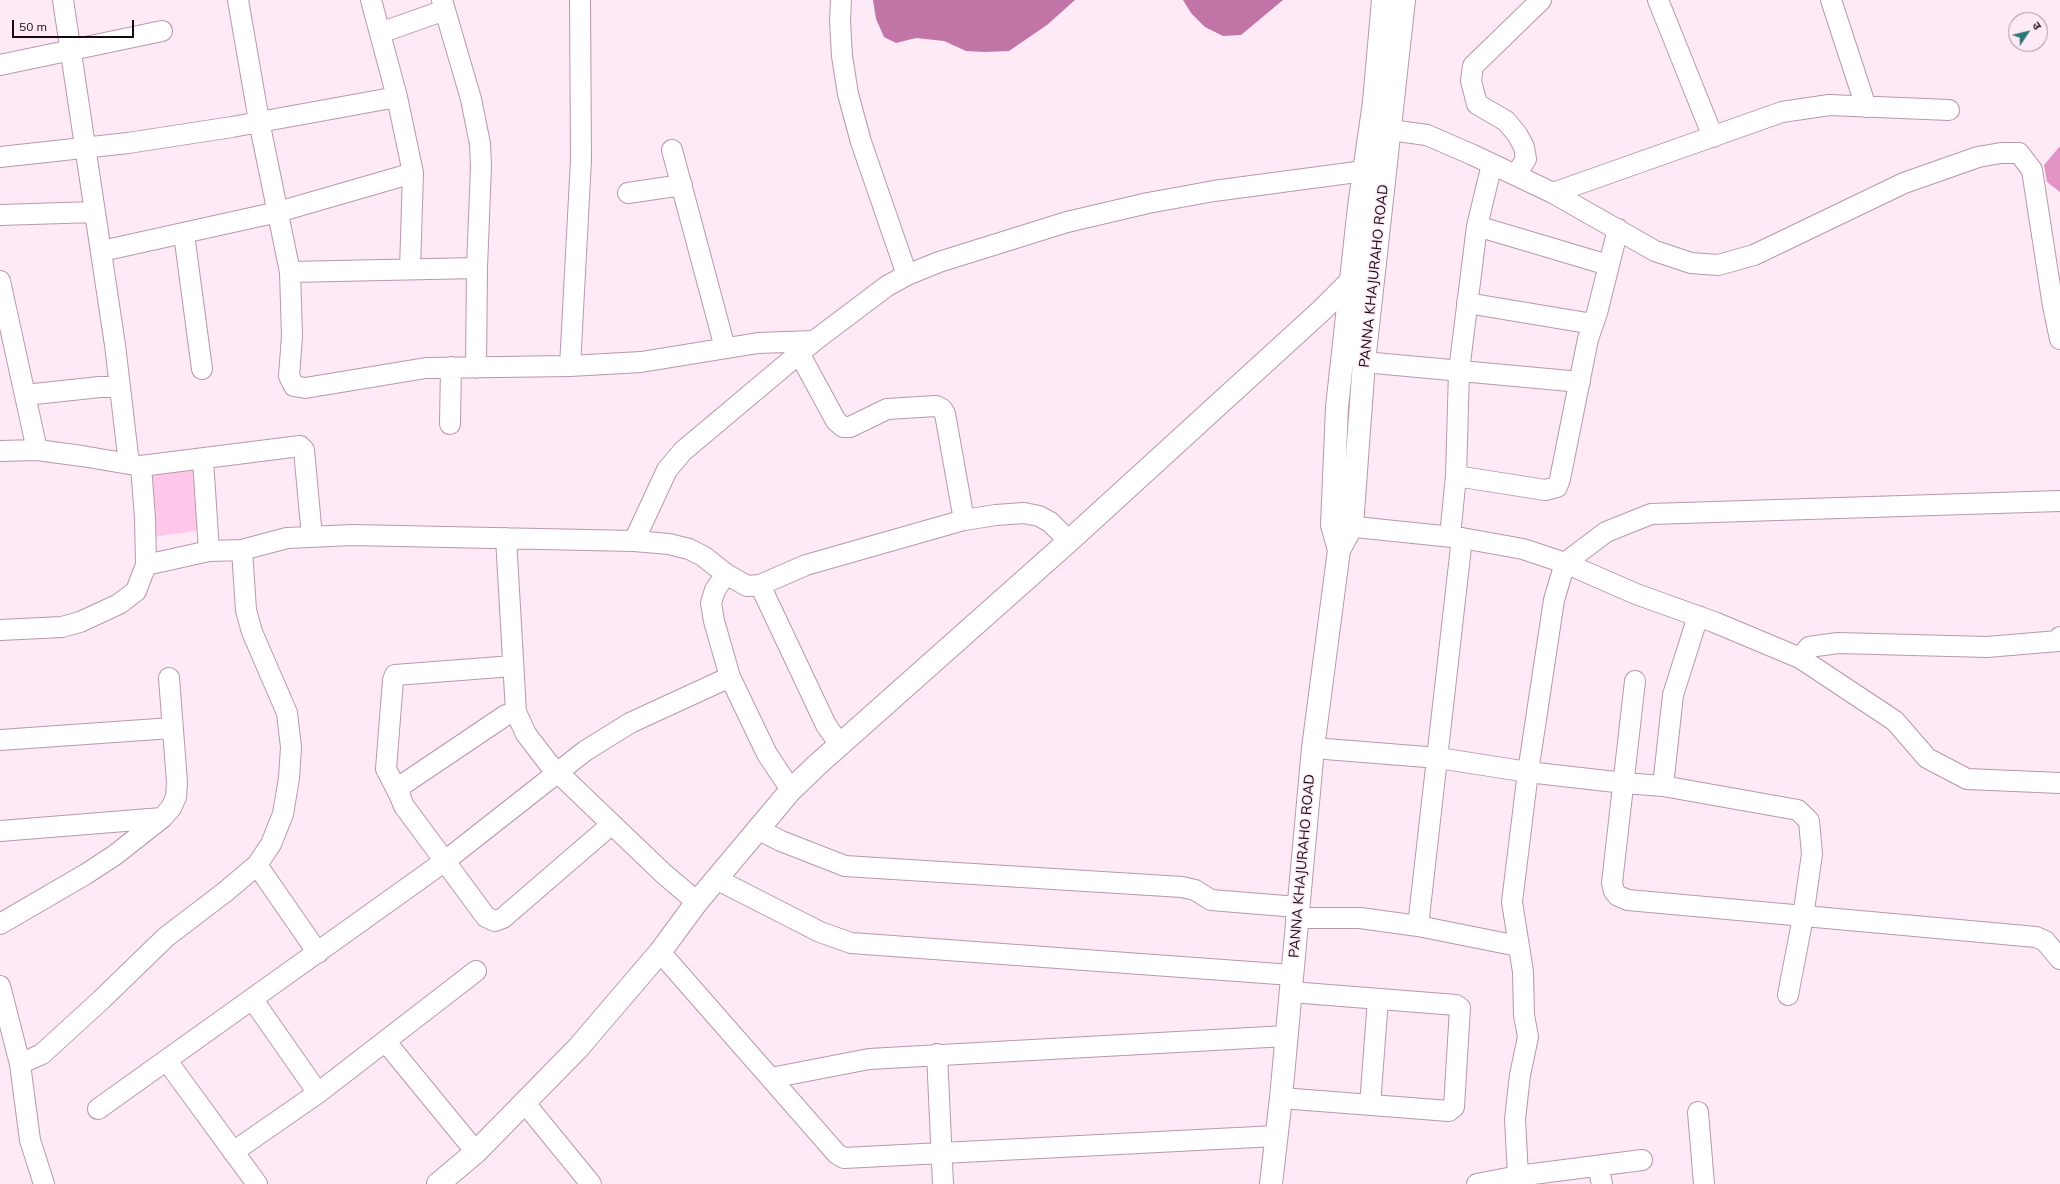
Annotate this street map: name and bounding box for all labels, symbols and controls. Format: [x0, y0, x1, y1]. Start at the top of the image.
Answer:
scale bar [14, 12, 136, 38]
north arrow [2008, 12, 2048, 52]
text: 50 m [19, 19, 47, 34]
text: उ [2029, 19, 2045, 32]
street label: PANNA KHAJURAHO ROAD [1356, 183, 1392, 369]
street label: PANNA KHAJURAHO ROAD [1286, 773, 1318, 959]

